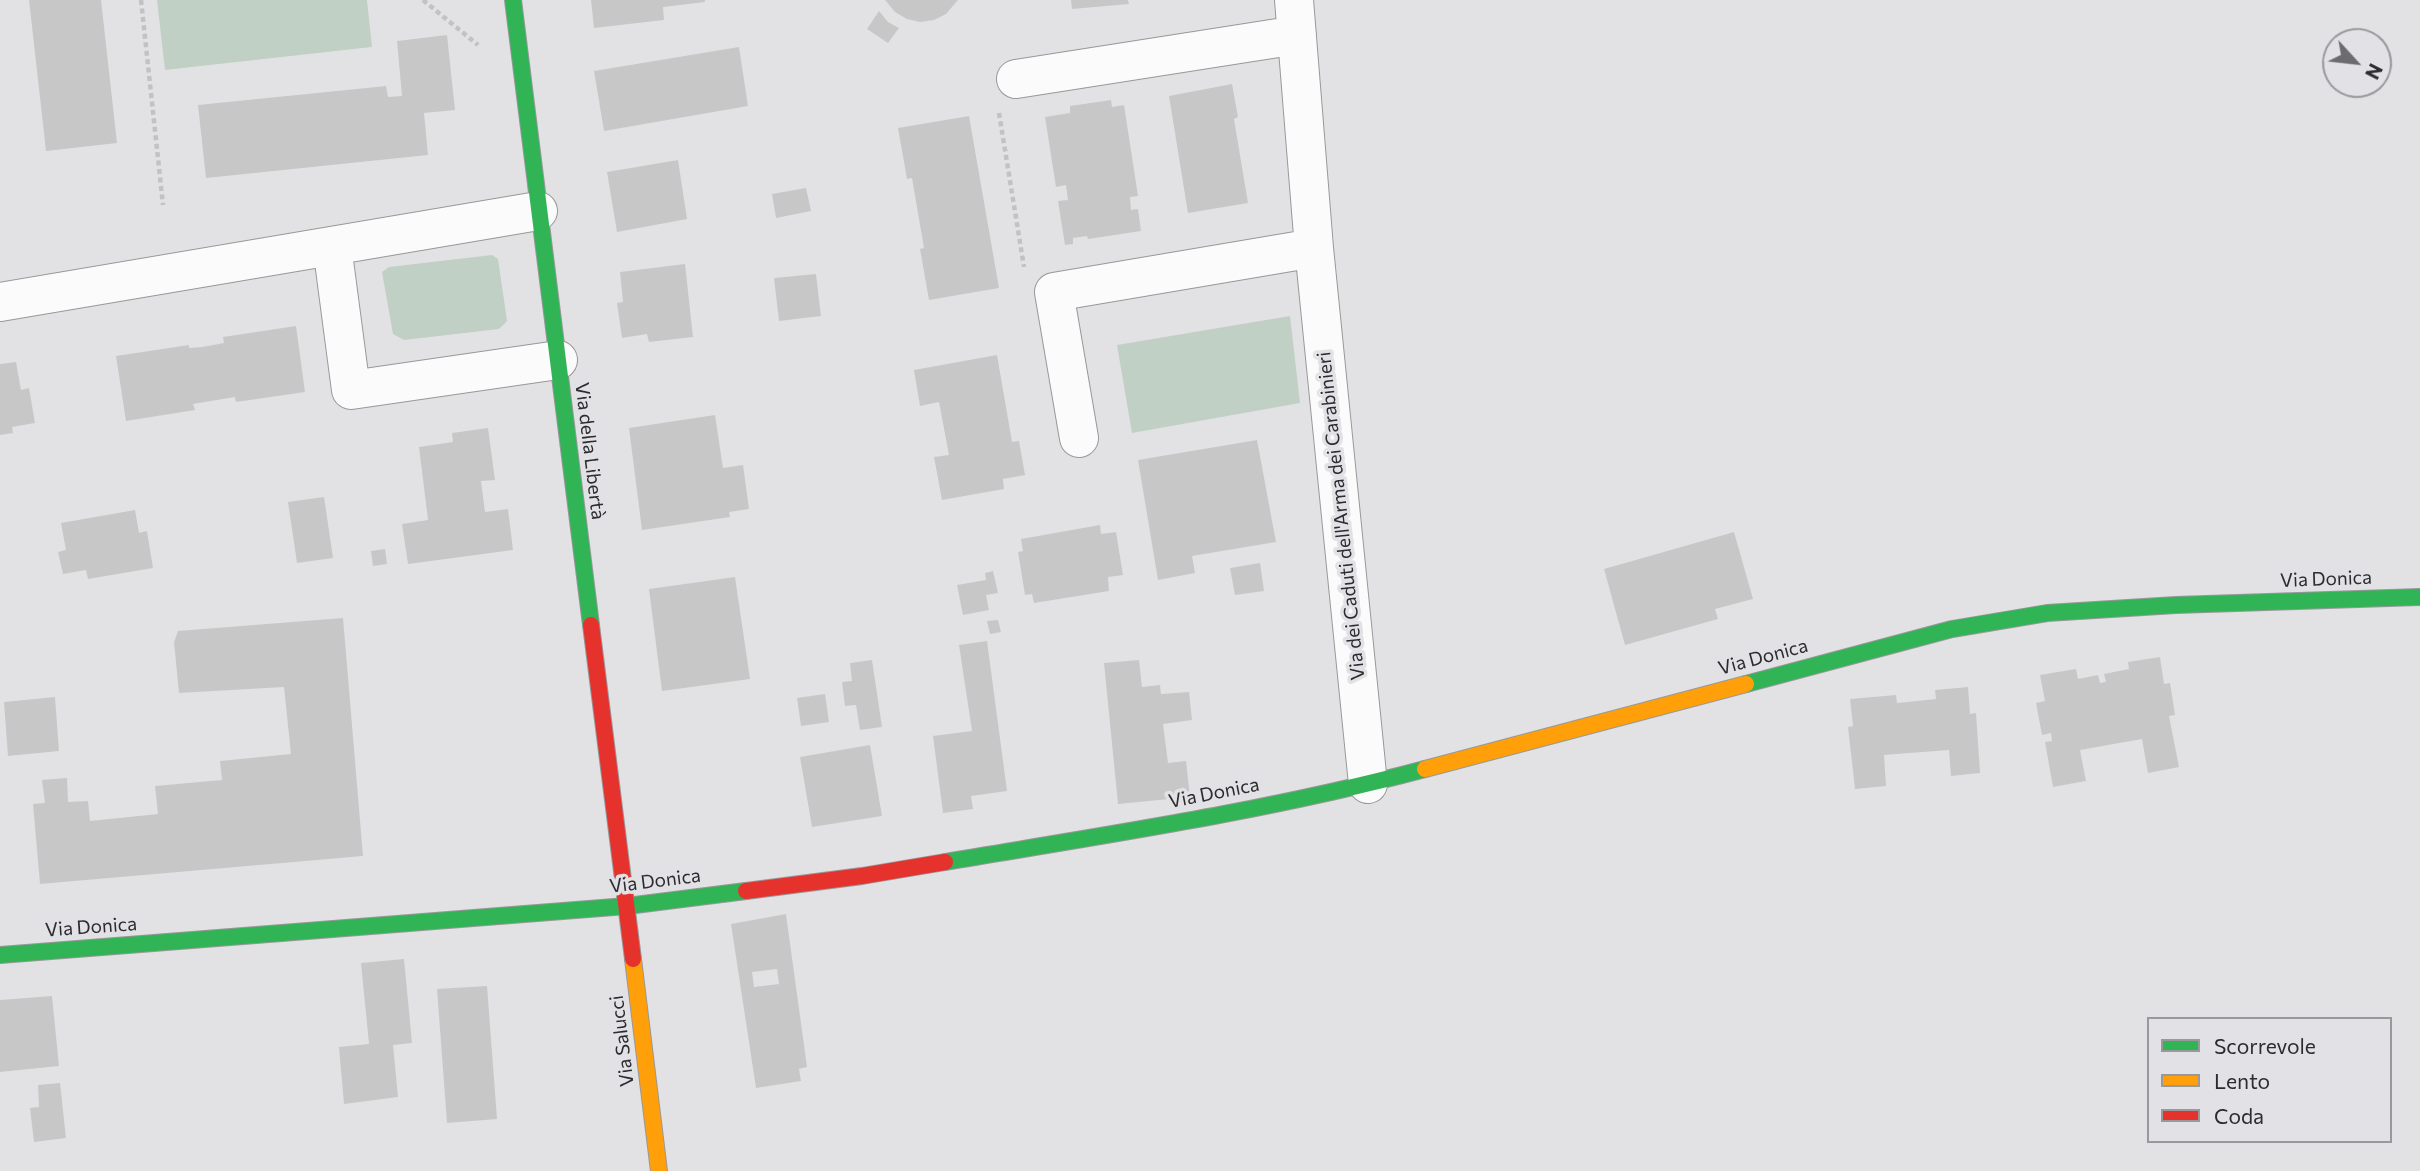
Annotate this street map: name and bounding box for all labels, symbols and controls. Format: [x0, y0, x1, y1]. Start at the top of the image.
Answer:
north arrow [2322, 28, 2392, 98]
text: N [2361, 60, 2388, 83]
street label: Via dei Caduti dell'Arma dei Carabinieri [1312, 351, 1370, 681]
street label: Via della Libertà [570, 381, 610, 521]
street label: Via Donica [2280, 566, 2372, 592]
street label: Via Donica [1716, 634, 1810, 680]
street label: Via Donica [1167, 773, 1261, 813]
street label: Via Donica [608, 864, 702, 898]
street label: Via Donica [44, 912, 138, 942]
street label: Via Salucci [605, 994, 639, 1088]
legend [2147, 1017, 2392, 1143]
text: Scorrevole [2214, 1033, 2316, 1058]
text: Lento [2214, 1068, 2270, 1093]
text: Coda [2214, 1103, 2264, 1128]

